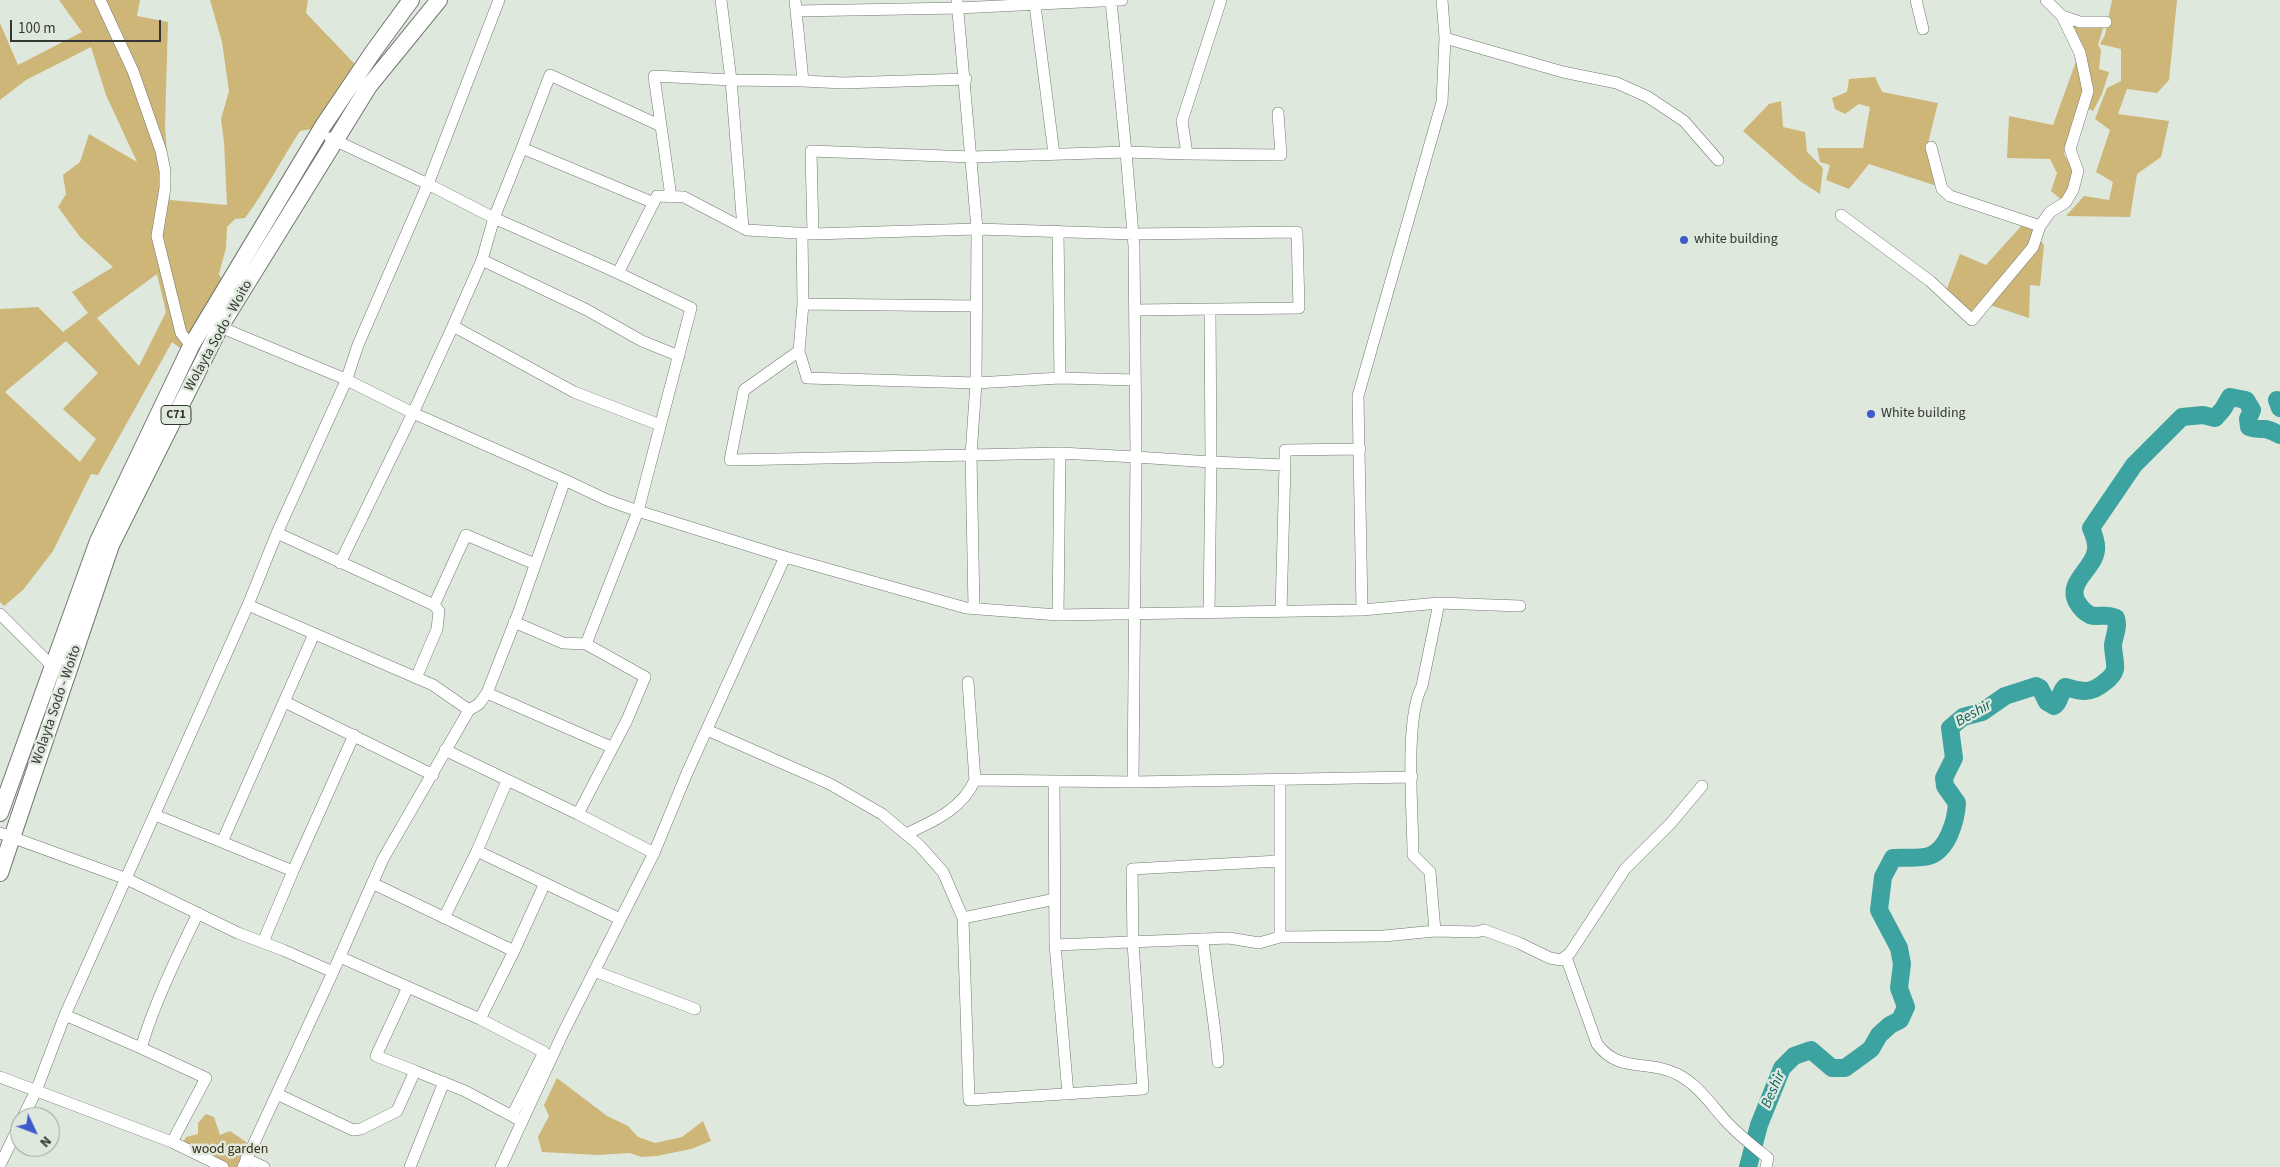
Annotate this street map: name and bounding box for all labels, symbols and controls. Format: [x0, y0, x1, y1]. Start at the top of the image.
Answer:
scale bar [12, 10, 164, 42]
text: 100 m [18, 18, 56, 39]
place label: white building [1694, 232, 1778, 248]
marker: white building [1678, 234, 1690, 246]
street label: Wolayta Sodo - Woito [181, 277, 257, 395]
road number: C71 [161, 406, 191, 424]
place label: White building [1881, 406, 1966, 422]
marker: White building [1865, 408, 1877, 420]
street label: Wolayta Sodo - Woito [29, 643, 85, 767]
water label: Beshir [1953, 697, 1995, 731]
water label: Beshir [1758, 1069, 1790, 1111]
north arrow [10, 1107, 60, 1157]
text: N [35, 1131, 56, 1152]
park label: wood garden [192, 1142, 268, 1158]

